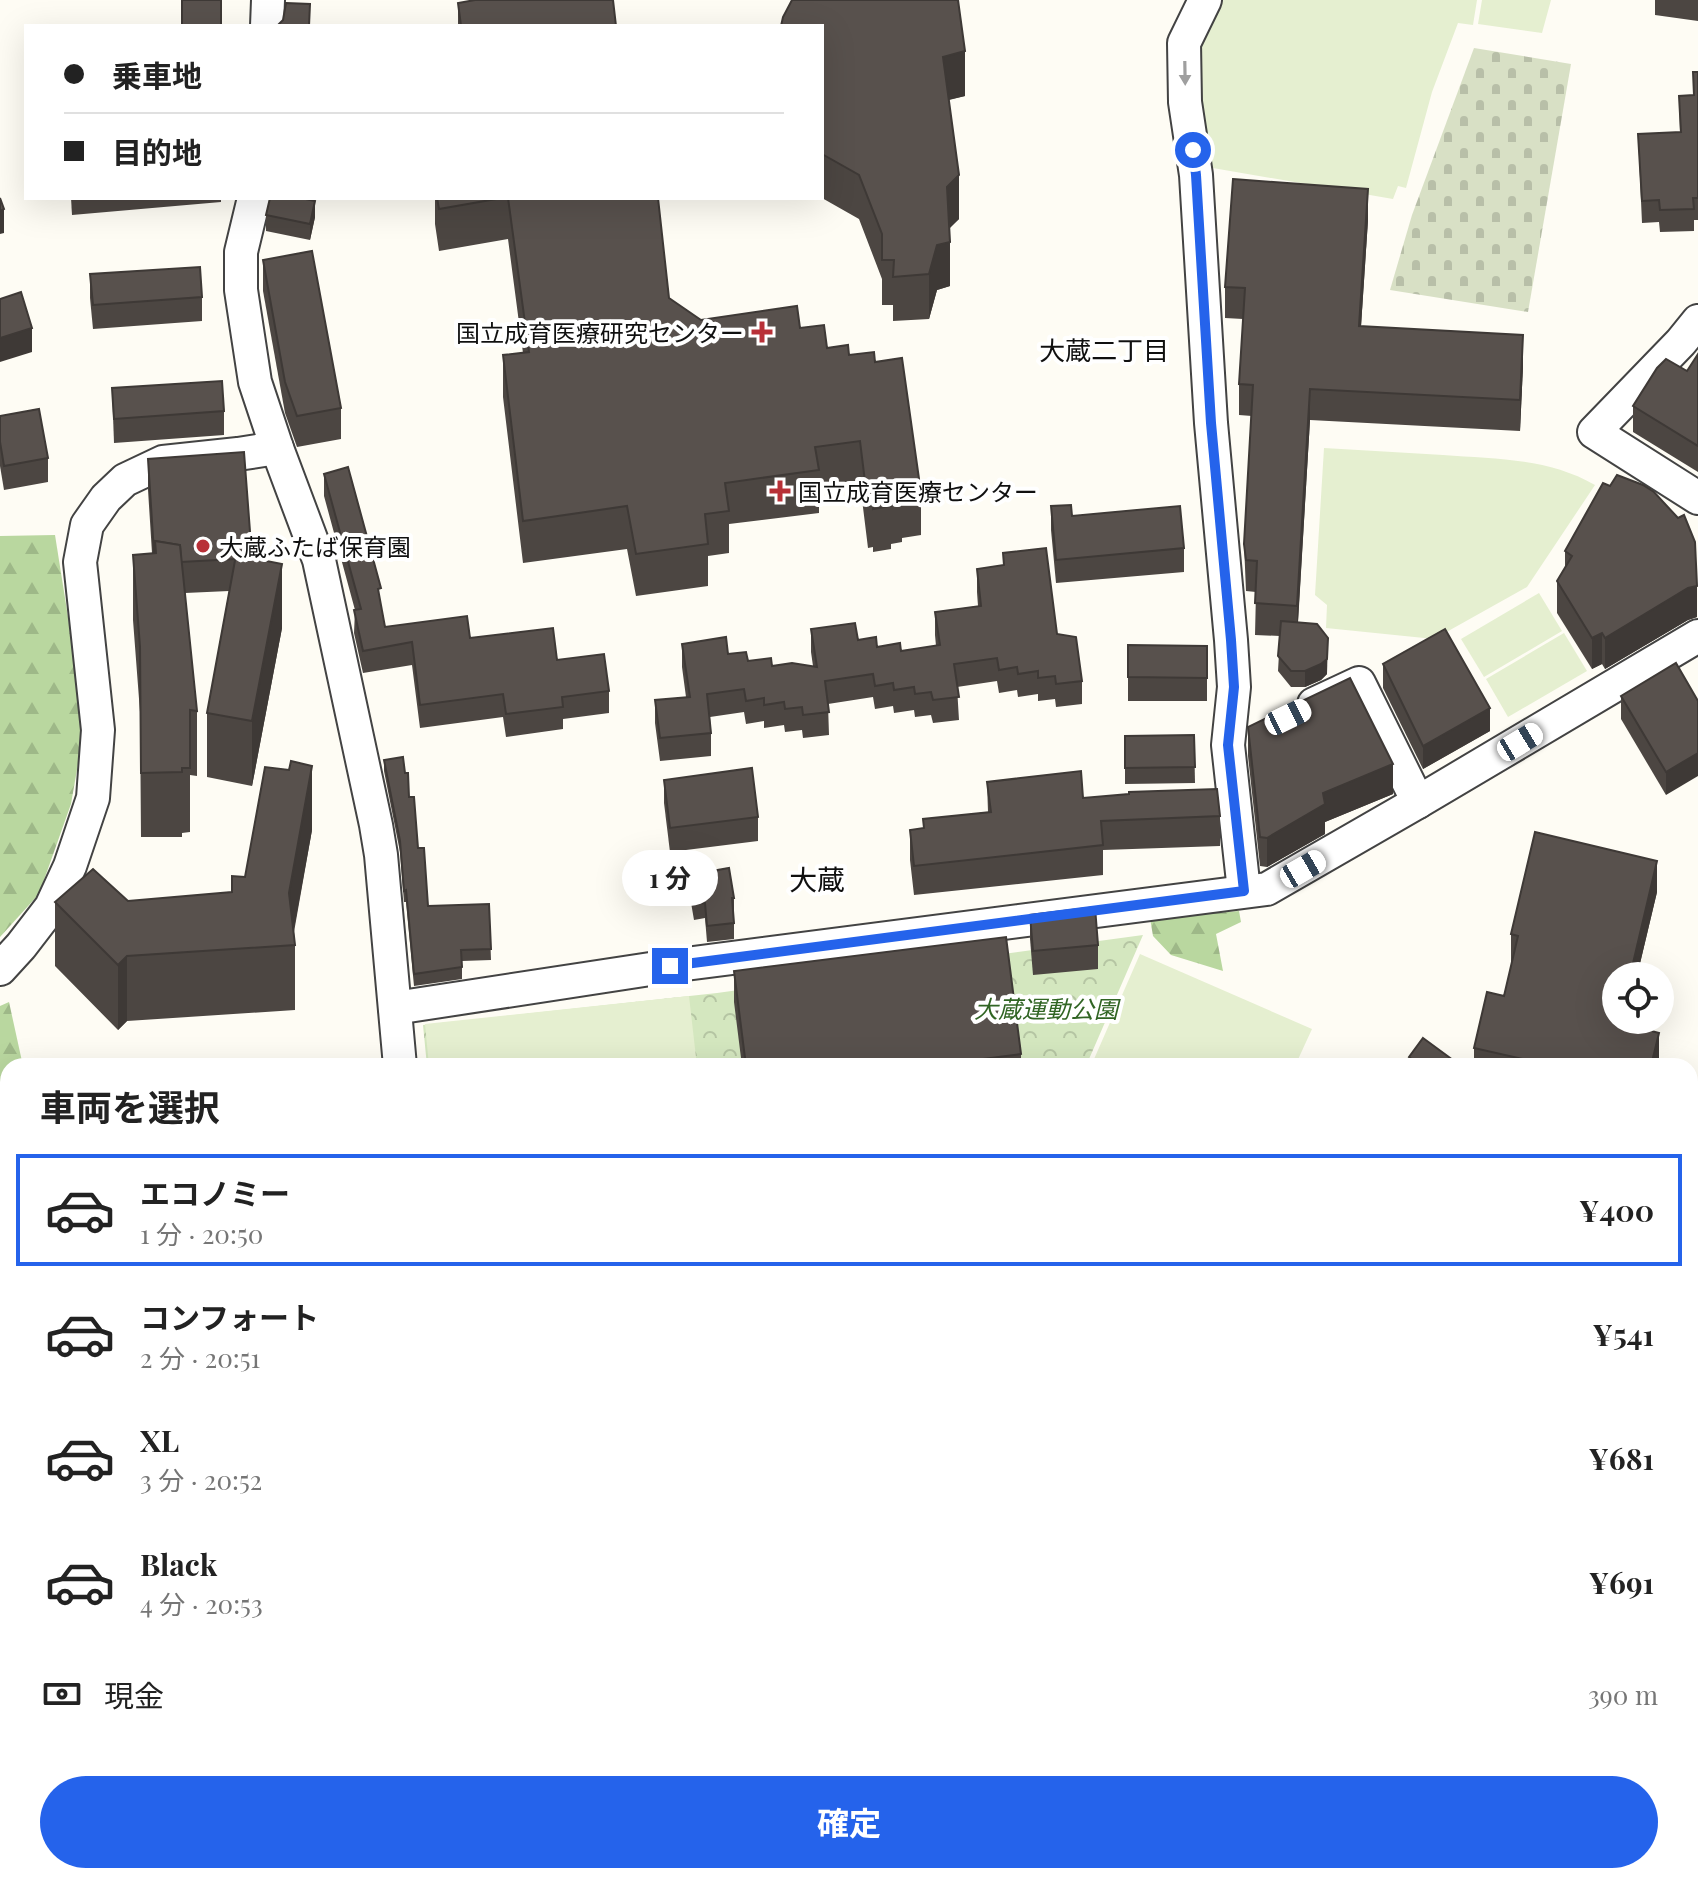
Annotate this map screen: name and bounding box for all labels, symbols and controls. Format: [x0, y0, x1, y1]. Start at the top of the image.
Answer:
text: 乗車地 [112, 55, 202, 95]
one-way arrow [1178, 61, 1191, 86]
text: 目的地 [112, 132, 202, 172]
route start [1175, 132, 1211, 168]
place label: 国立成育医療研究センター [456, 316, 744, 348]
marker: 国立成育医療研究センター [751, 321, 773, 343]
district label: 大蔵二丁目 [1039, 332, 1169, 367]
place label: 国立成育医療センター [798, 475, 1038, 507]
marker: 国立成育医療センター [769, 480, 791, 502]
place label: 大蔵ふたば保育園 [219, 530, 411, 562]
marker: 大蔵ふたば保育園 [194, 537, 212, 555]
car [1261, 696, 1315, 738]
car [1493, 719, 1547, 765]
car [1276, 847, 1330, 891]
callout: 1 分 [622, 850, 718, 906]
text: 1 分 [649, 860, 691, 895]
district label: 大蔵 [789, 860, 845, 897]
route end [652, 948, 688, 984]
map controls [1602, 962, 1674, 1034]
button: locate [1602, 962, 1674, 1034]
park label: 大蔵運動公園 [974, 992, 1121, 1024]
text: 車両を選択 [40, 1082, 220, 1130]
text: エコノミー [140, 1173, 290, 1213]
icon: car [44, 1174, 116, 1246]
text: ¥400 [1579, 1190, 1654, 1230]
text: 1 分 · 20:50 [140, 1216, 263, 1251]
text: コンフォート [140, 1297, 319, 1337]
icon: car [44, 1298, 116, 1370]
text: ¥541 [1593, 1314, 1654, 1354]
text: 2 分 · 20:51 [140, 1340, 260, 1375]
text: XL [140, 1420, 179, 1460]
icon: car [44, 1422, 116, 1494]
text: ¥681 [1589, 1438, 1654, 1478]
text: 3 分 · 20:52 [140, 1462, 262, 1497]
text: Black [140, 1544, 217, 1584]
icon: car [44, 1546, 116, 1618]
text: ¥691 [1589, 1562, 1654, 1602]
text: 4 分 · 20:53 [140, 1586, 263, 1621]
icon: cash [40, 1672, 84, 1716]
text: 現金 [104, 1675, 164, 1715]
text: 390 m [1588, 1677, 1658, 1712]
button: 確定 [40, 1776, 1658, 1868]

